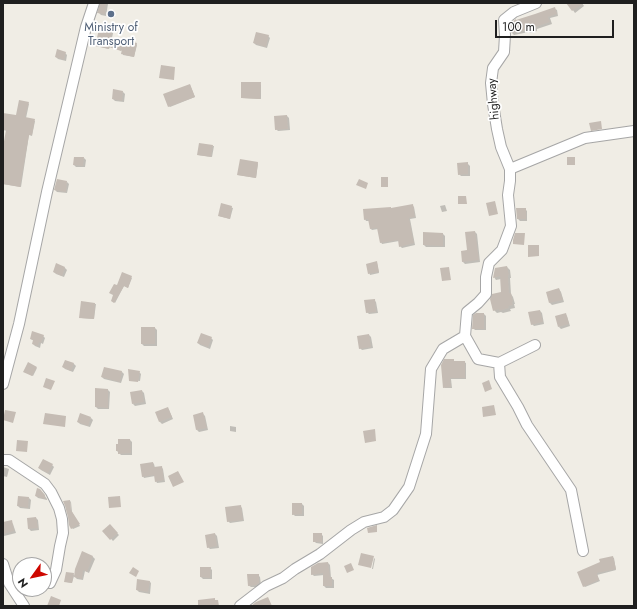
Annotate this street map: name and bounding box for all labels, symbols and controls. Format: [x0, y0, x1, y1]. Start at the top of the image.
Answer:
marker: Ministry of Transport [106, 9, 116, 19]
scale bar [497, 12, 616, 38]
text: 100 m [502, 18, 535, 36]
place label: Ministry of Transport [84, 21, 138, 49]
street label: highway [485, 78, 503, 120]
north arrow [12, 557, 52, 597]
text: N [14, 575, 32, 591]

